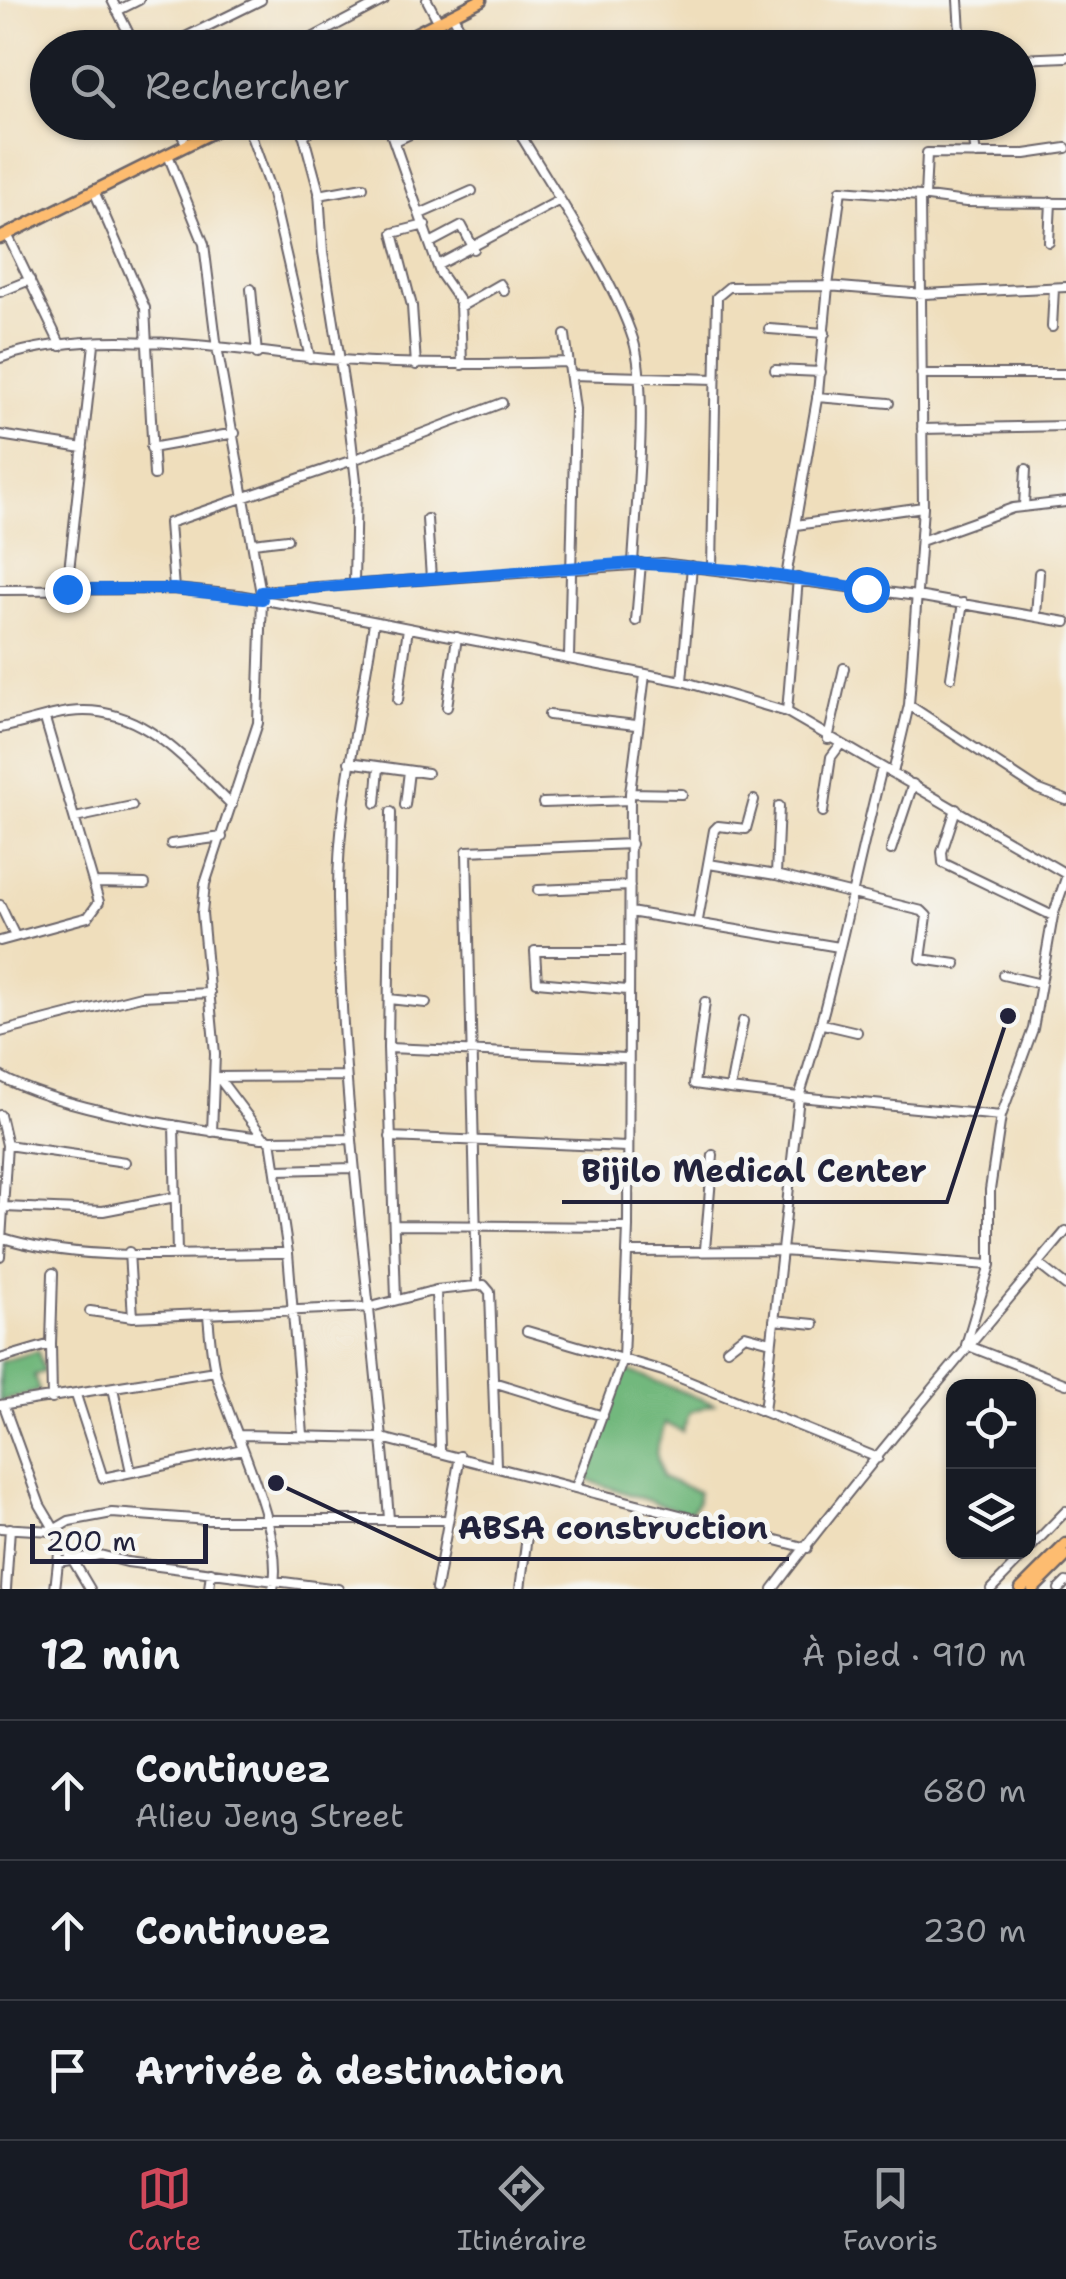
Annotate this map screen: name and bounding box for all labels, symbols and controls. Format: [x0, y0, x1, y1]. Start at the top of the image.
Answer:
search box [30, 30, 1036, 140]
icon: search [65, 58, 120, 113]
text: Rechercher [145, 60, 350, 111]
route end [45, 567, 91, 613]
route start [844, 567, 890, 613]
callout: Bijilo Medical Center [562, 1140, 947, 1202]
text: Bijilo Medical Center [581, 1149, 927, 1192]
map controls [946, 1379, 1036, 1559]
button: locate [946, 1379, 1036, 1469]
button: layers [946, 1469, 1036, 1559]
callout: ABSA construction [438, 1497, 789, 1559]
text: ABSA construction [458, 1506, 768, 1549]
scale bar [30, 1519, 208, 1564]
text: 200 m [45, 1522, 136, 1560]
text: 12 min [40, 1626, 180, 1682]
text: À pied · 910 m [802, 1633, 1026, 1676]
text: Continuez [135, 1743, 331, 1794]
icon: ahead [40, 1763, 95, 1818]
text: 680 m [922, 1769, 1026, 1812]
text: Alieu Jeng Street [135, 1794, 404, 1837]
icon: ahead [40, 1903, 95, 1958]
text: Continuez [135, 1905, 331, 1956]
text: 230 m [923, 1909, 1026, 1952]
icon: arrive [40, 2043, 95, 2098]
text: Arrivée à destination [135, 2045, 564, 2096]
tab: Carte [128, 2161, 201, 2259]
tab: Itinéraire [457, 2161, 587, 2259]
tab: Favoris [843, 2161, 938, 2259]

